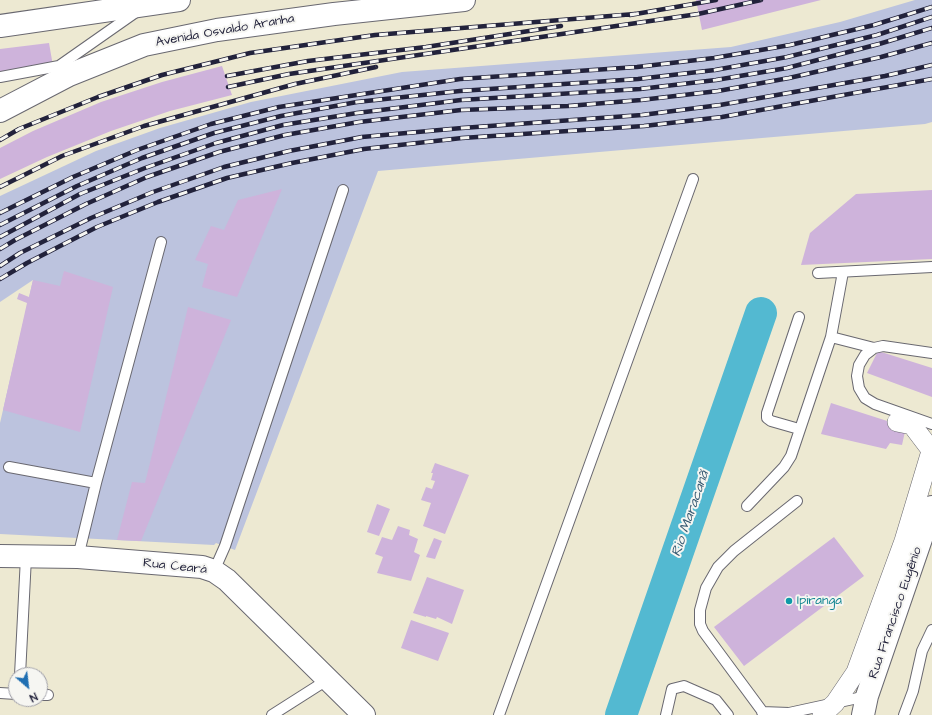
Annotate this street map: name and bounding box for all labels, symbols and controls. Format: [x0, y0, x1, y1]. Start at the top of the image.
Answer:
street label: Avenida Osvaldo Aranha [154, 11, 296, 51]
water label: Rio Maracanã [669, 469, 713, 559]
street label: Rua Francisco Eugênio [866, 545, 926, 681]
street label: Rua Ceará [142, 556, 208, 578]
place label: Ipiranga [797, 593, 842, 609]
marker: Ipiranga [784, 596, 794, 606]
north arrow [8, 667, 48, 707]
text: N [27, 689, 40, 705]

